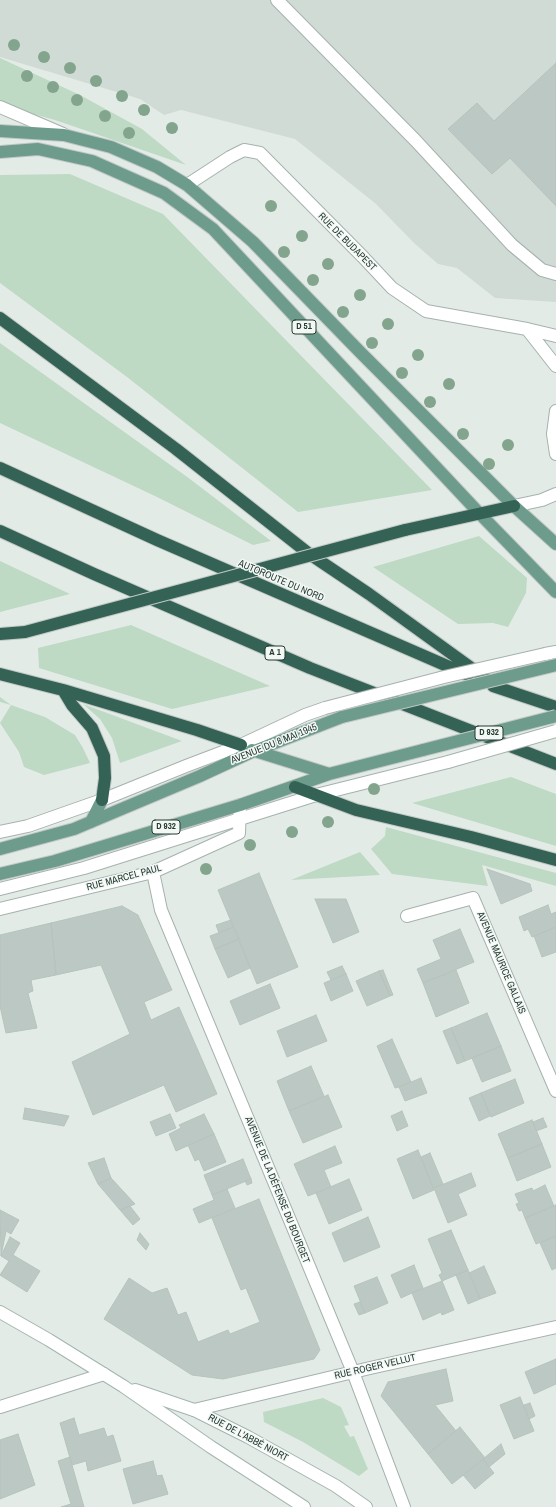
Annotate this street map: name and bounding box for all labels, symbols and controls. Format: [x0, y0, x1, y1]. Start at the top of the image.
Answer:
street label: RUE DE BUDAPEST [315, 210, 379, 274]
road number: D 51 [292, 320, 316, 334]
street label: AUTOROUTE DU NORD [236, 558, 326, 604]
road number: A 1 [265, 646, 285, 660]
street label: AVENUE DU 8 MAI 1945 [229, 721, 319, 767]
road number: D 932 [475, 726, 503, 740]
road number: D 932 [152, 820, 180, 834]
street label: RUE MARCEL PAUL [85, 862, 163, 894]
street label: AVENUE MAURICE GALLAIS [474, 910, 528, 1016]
street label: AVENUE DE LA DÉFENSE DU BOURGET [242, 1115, 312, 1265]
street label: RUE ROGER VELLUT [333, 1352, 417, 1382]
street label: RUE DE L'ABBÉ NIORT [206, 1412, 290, 1464]

